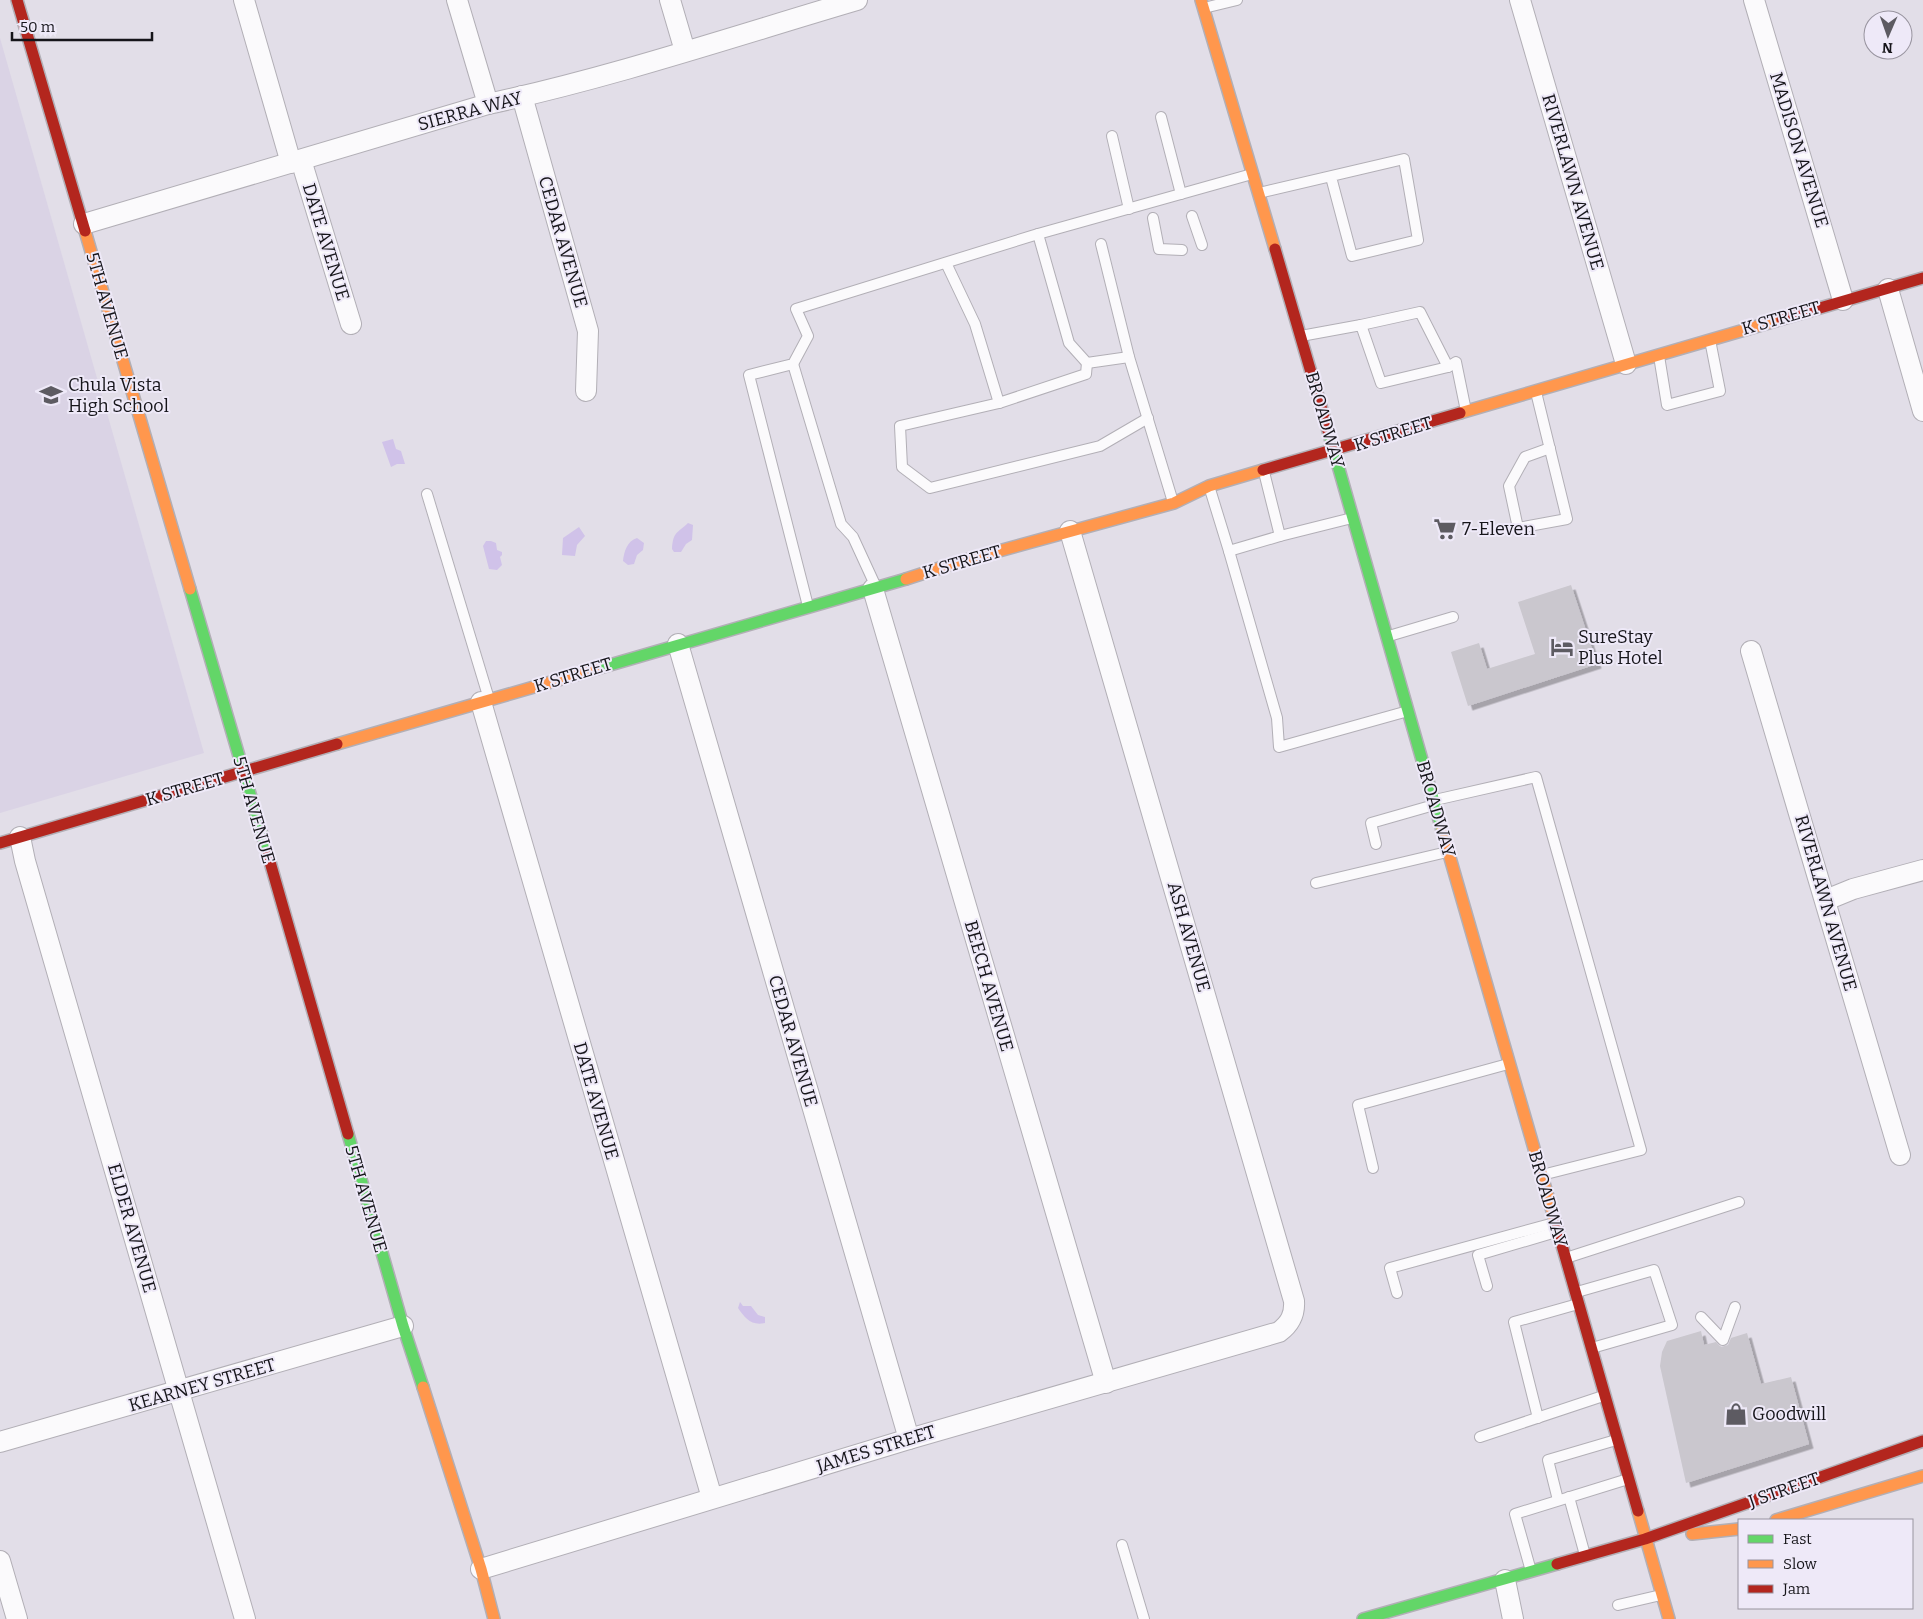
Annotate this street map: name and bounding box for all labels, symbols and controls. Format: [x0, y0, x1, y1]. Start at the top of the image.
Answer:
scale bar [12, 10, 152, 42]
north arrow [1863, 10, 1913, 60]
text: 50 m [20, 18, 56, 36]
text: N [1882, 39, 1893, 56]
street label: MADISON AVENUE [1765, 69, 1833, 231]
street label: SIERRA WAY [415, 86, 525, 136]
street label: RIVERLAWN AVENUE [1537, 91, 1609, 273]
street label: CEDAR AVENUE [534, 174, 592, 310]
street label: DATE AVENUE [298, 181, 354, 303]
street label: 5TH AVENUE [81, 250, 133, 362]
street label: K STREET [1739, 296, 1823, 340]
street label: BROADWAY [1301, 369, 1349, 471]
place label: Chula Vista High School [68, 374, 169, 417]
school or university icon: Chula Vista High School [38, 382, 64, 408]
street label: K STREET [1351, 412, 1435, 456]
supermarket icon: 7-Eleven [1432, 516, 1458, 542]
place label: 7-Eleven [1462, 518, 1535, 540]
street label: K STREET [920, 540, 1004, 584]
place label: SureStay Plus Hotel [1578, 626, 1663, 669]
hotel icon: SureStay Plus Hotel [1549, 634, 1575, 660]
street label: K STREET [531, 653, 615, 697]
street label: 5TH AVENUE [228, 754, 280, 866]
street label: BROADWAY [1412, 758, 1460, 860]
street label: K STREET [143, 767, 227, 811]
street label: RIVERLAWN AVENUE [1790, 812, 1862, 994]
street label: ASH AVENUE [1163, 879, 1215, 995]
street label: BEECH AVENUE [960, 918, 1018, 1054]
street label: CEDAR AVENUE [764, 973, 822, 1109]
street label: DATE AVENUE [569, 1040, 623, 1162]
street label: 5TH AVENUE [340, 1143, 392, 1255]
street label: BROADWAY [1524, 1148, 1572, 1250]
street label: ELDER AVENUE [103, 1161, 161, 1295]
street label: KEARNEY STREET [126, 1353, 278, 1416]
shop icon: Goodwill [1723, 1401, 1749, 1427]
place label: Goodwill [1752, 1403, 1826, 1425]
street label: JAMES STREET [813, 1420, 939, 1478]
street label: J STREET [1745, 1467, 1823, 1513]
legend [1738, 1519, 1913, 1609]
text: Fast [1783, 1530, 1812, 1548]
text: Slow [1783, 1555, 1818, 1573]
text: Jam [1782, 1580, 1811, 1598]

